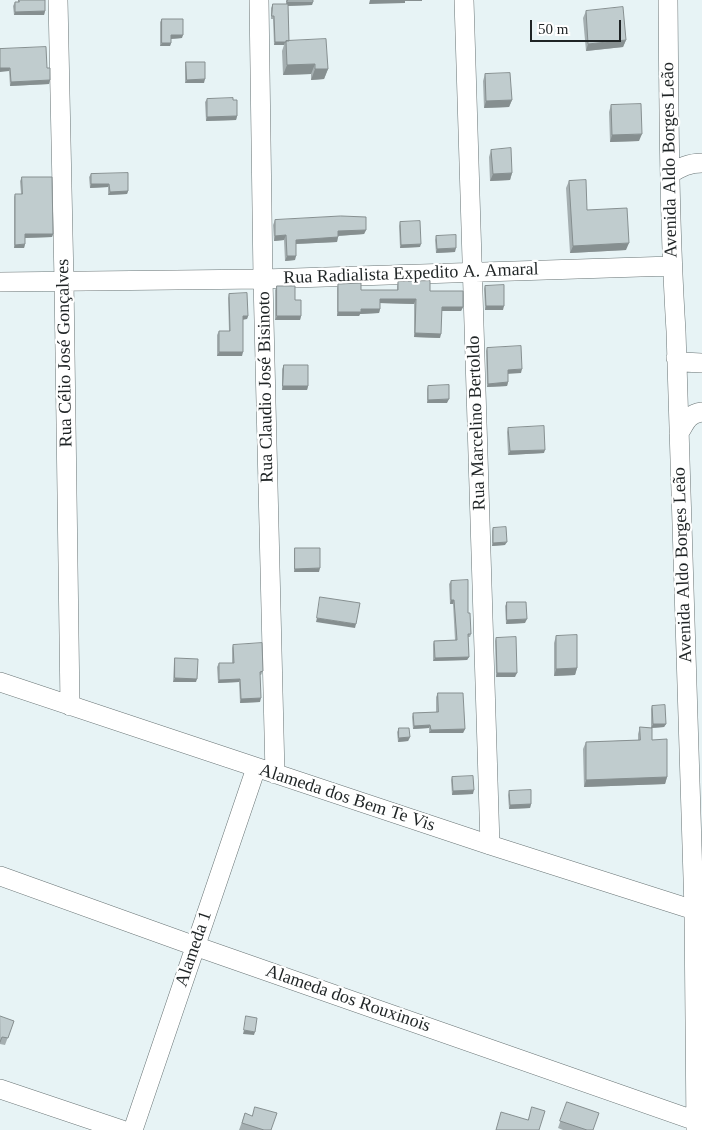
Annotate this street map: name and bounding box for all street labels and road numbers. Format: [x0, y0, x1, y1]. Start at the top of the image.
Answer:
street label: Avenida Aldo Borges Leão [657, 62, 683, 258]
street label: Rua Célio José Gonçalves [53, 259, 77, 447]
street label: Rua Radialista Expedito A. Amaral [283, 259, 539, 289]
street label: Rua Claudio José Bisinoto [254, 291, 278, 483]
street label: Rua Marcelino Bertoldo [463, 335, 491, 511]
street label: Avenida Aldo Borges Leão [669, 467, 697, 663]
street label: Alameda dos Bem Te Vis [256, 759, 438, 837]
street label: Alameda 1 [171, 908, 217, 990]
street label: Alameda dos Rouxinois [263, 961, 433, 1037]

